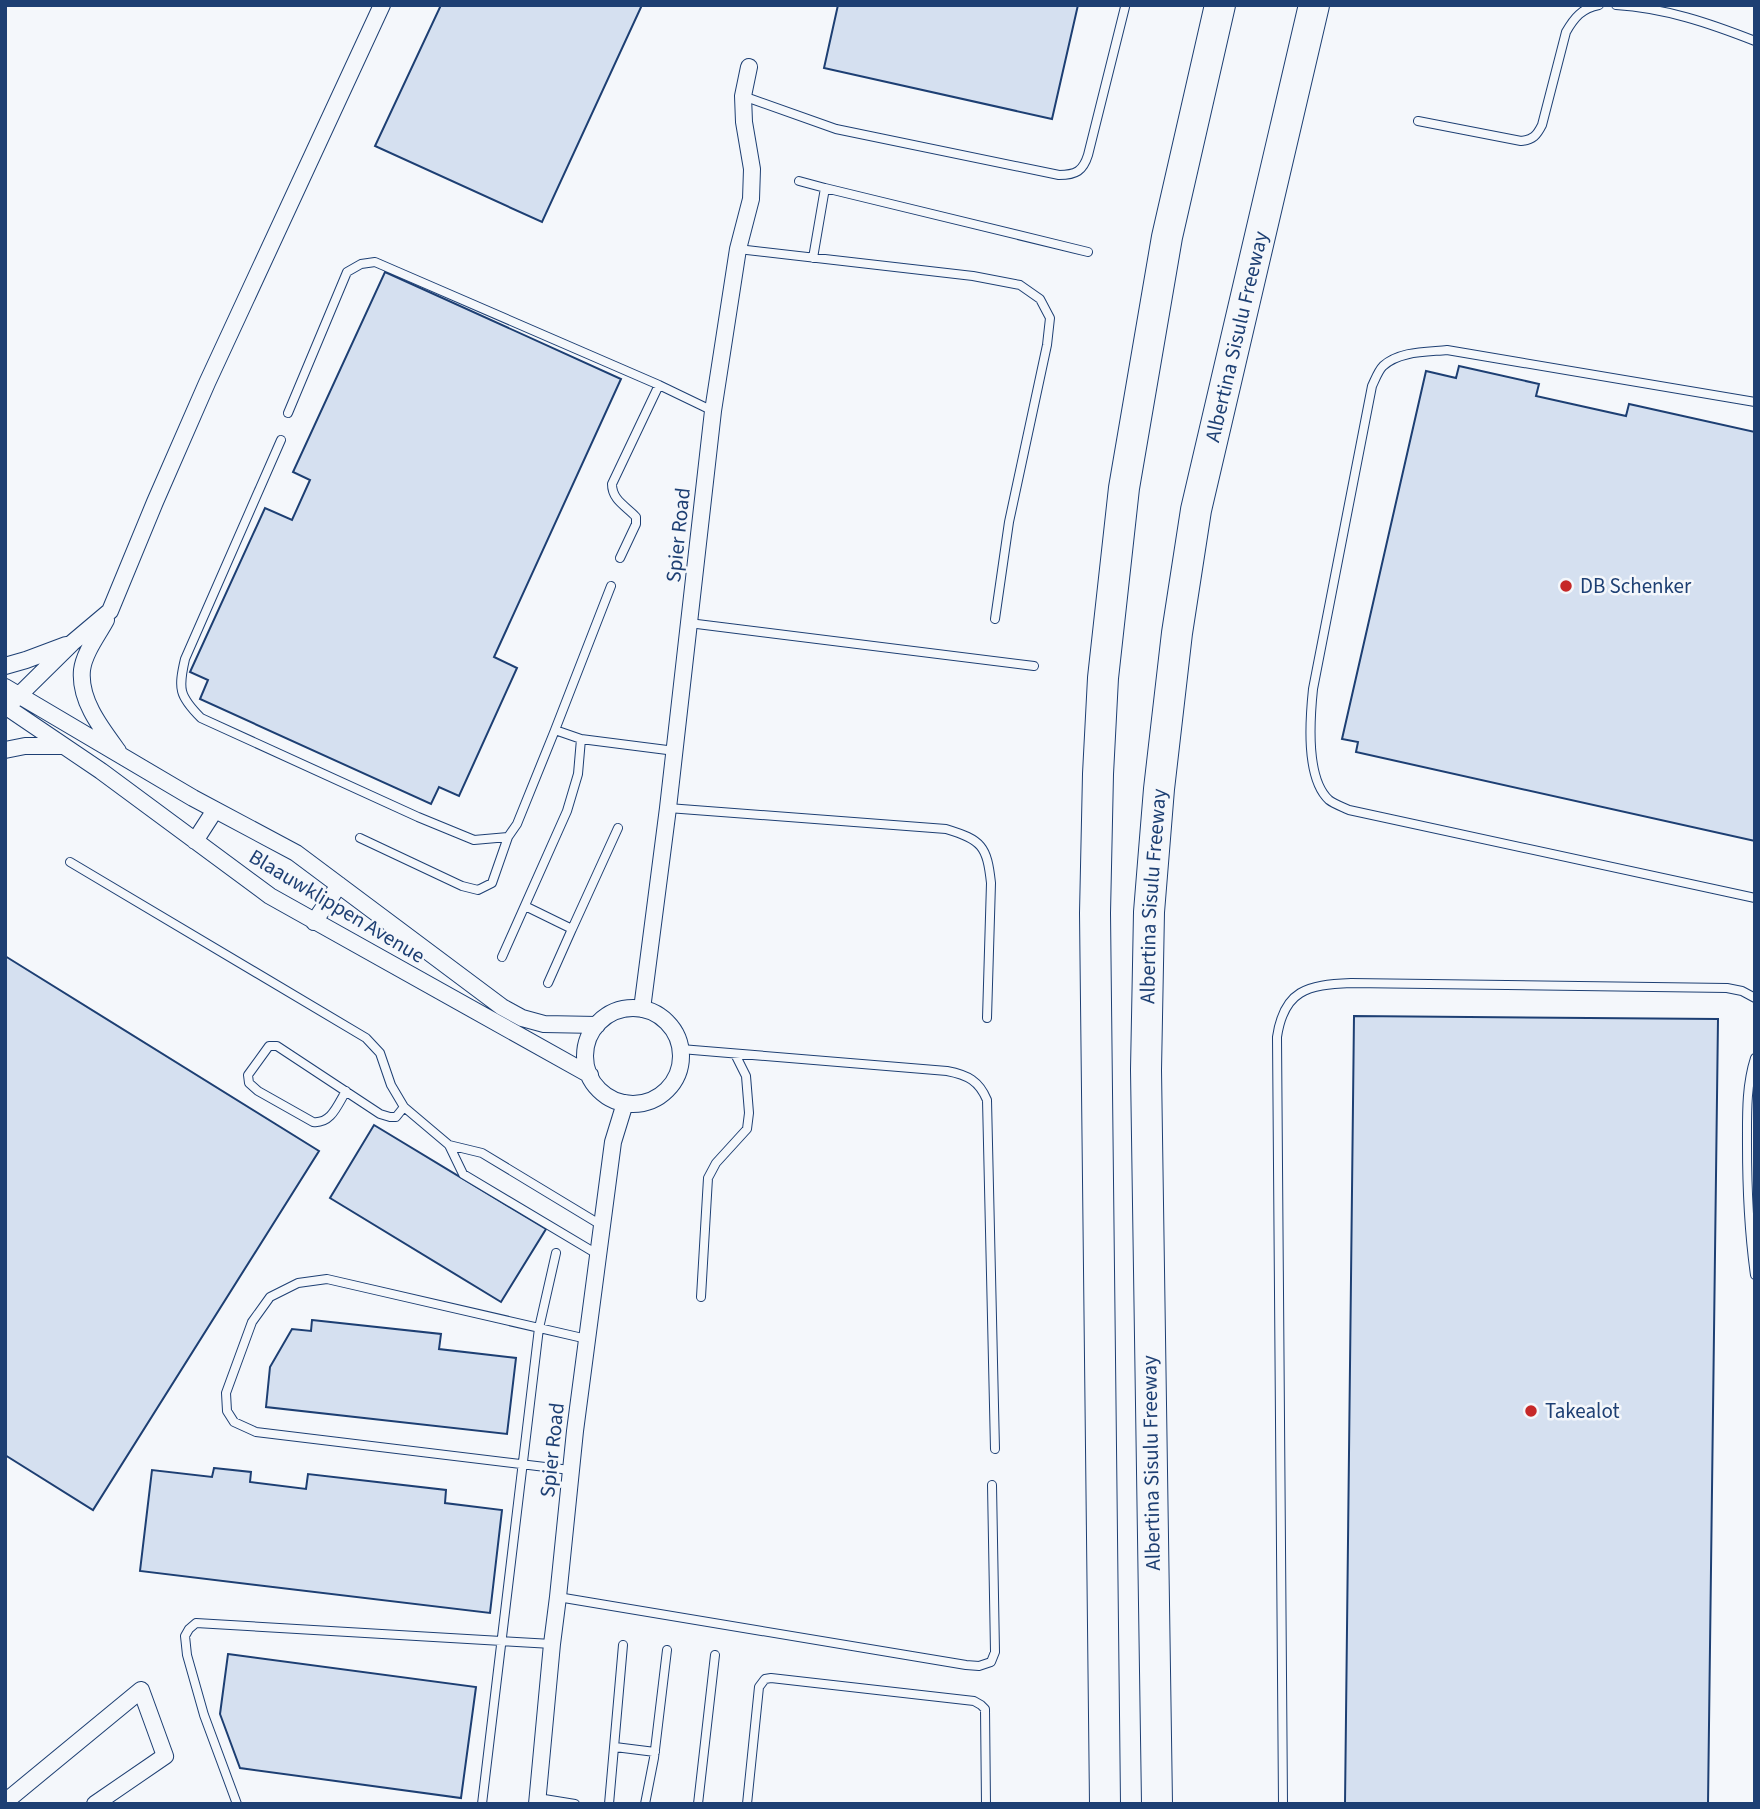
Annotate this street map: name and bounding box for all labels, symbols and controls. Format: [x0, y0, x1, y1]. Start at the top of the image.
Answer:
street label: Albertina Sisulu Freeway [1197, 228, 1276, 445]
street label: Spier Road [658, 486, 698, 584]
place label: DB Schenker [1580, 571, 1692, 601]
marker: DB Schenker [1558, 578, 1574, 594]
street label: Albertina Sisulu Freeway [1132, 787, 1174, 1004]
street label: Blaauwklippen Avenue [243, 842, 431, 970]
street label: Albertina Sisulu Freeway [1134, 1355, 1168, 1571]
place label: Takealot [1545, 1396, 1620, 1426]
street label: Spier Road [532, 1401, 572, 1499]
marker: Takealot [1523, 1403, 1539, 1419]

